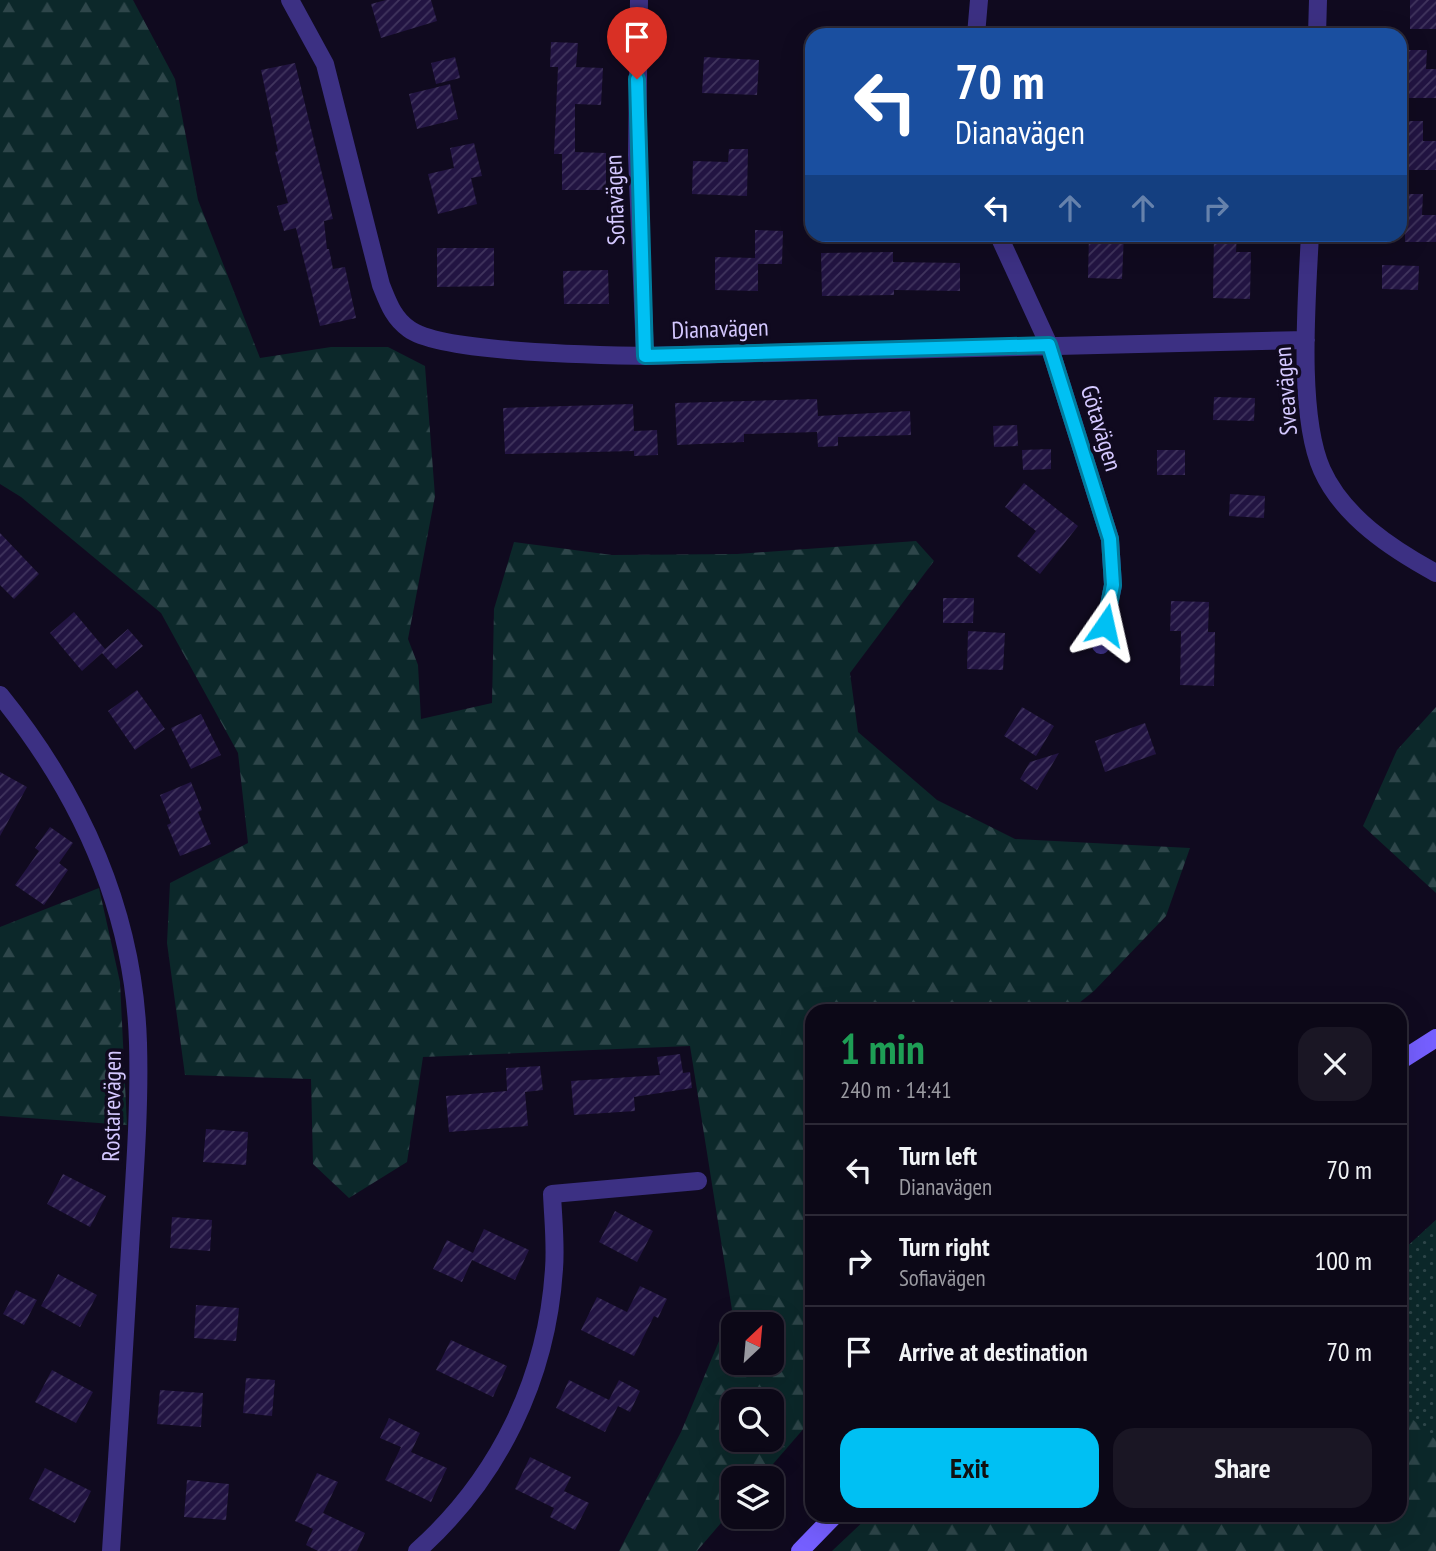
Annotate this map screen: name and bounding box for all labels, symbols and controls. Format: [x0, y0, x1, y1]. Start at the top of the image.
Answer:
pin [607, 7, 667, 79]
icon: arrive [618, 18, 656, 56]
text: 70 m [955, 49, 1044, 113]
icon: left [840, 56, 931, 147]
text: Dianavägen [955, 111, 1085, 153]
street label: Sofiavägen [597, 154, 632, 246]
icon: left [978, 189, 1016, 227]
icon: ahead [1051, 189, 1089, 227]
icon: ahead [1124, 189, 1162, 227]
icon: right [1197, 189, 1235, 227]
street label: Dianavägen [671, 311, 769, 346]
street label: Sveavägen [1267, 346, 1304, 436]
street label: Götavägen [1074, 381, 1129, 475]
position arrow [1068, 588, 1142, 662]
text: 1 min [840, 1021, 925, 1076]
button: close [1298, 1027, 1372, 1101]
street label: Rostarevägen [95, 1050, 128, 1162]
text: 240 m · 14:41 [840, 1075, 952, 1104]
text: Turn left [899, 1139, 977, 1172]
icon: left [840, 1151, 878, 1189]
text: 70 m [1326, 1153, 1372, 1186]
text: Dianavägen [899, 1172, 992, 1201]
text: Turn right [899, 1230, 990, 1263]
icon: right [840, 1242, 878, 1280]
text: 100 m [1314, 1244, 1372, 1277]
text: Sofiavägen [899, 1263, 986, 1292]
north arrow [721, 1312, 784, 1376]
map controls [721, 1312, 784, 1529]
icon: arrive [840, 1333, 878, 1371]
text: Arrive at destination [899, 1335, 1088, 1368]
text: 70 m [1326, 1335, 1372, 1368]
button: search [721, 1389, 784, 1452]
button: Exit [840, 1428, 1099, 1508]
button: Share [1113, 1428, 1372, 1508]
button: layers [721, 1466, 784, 1529]

